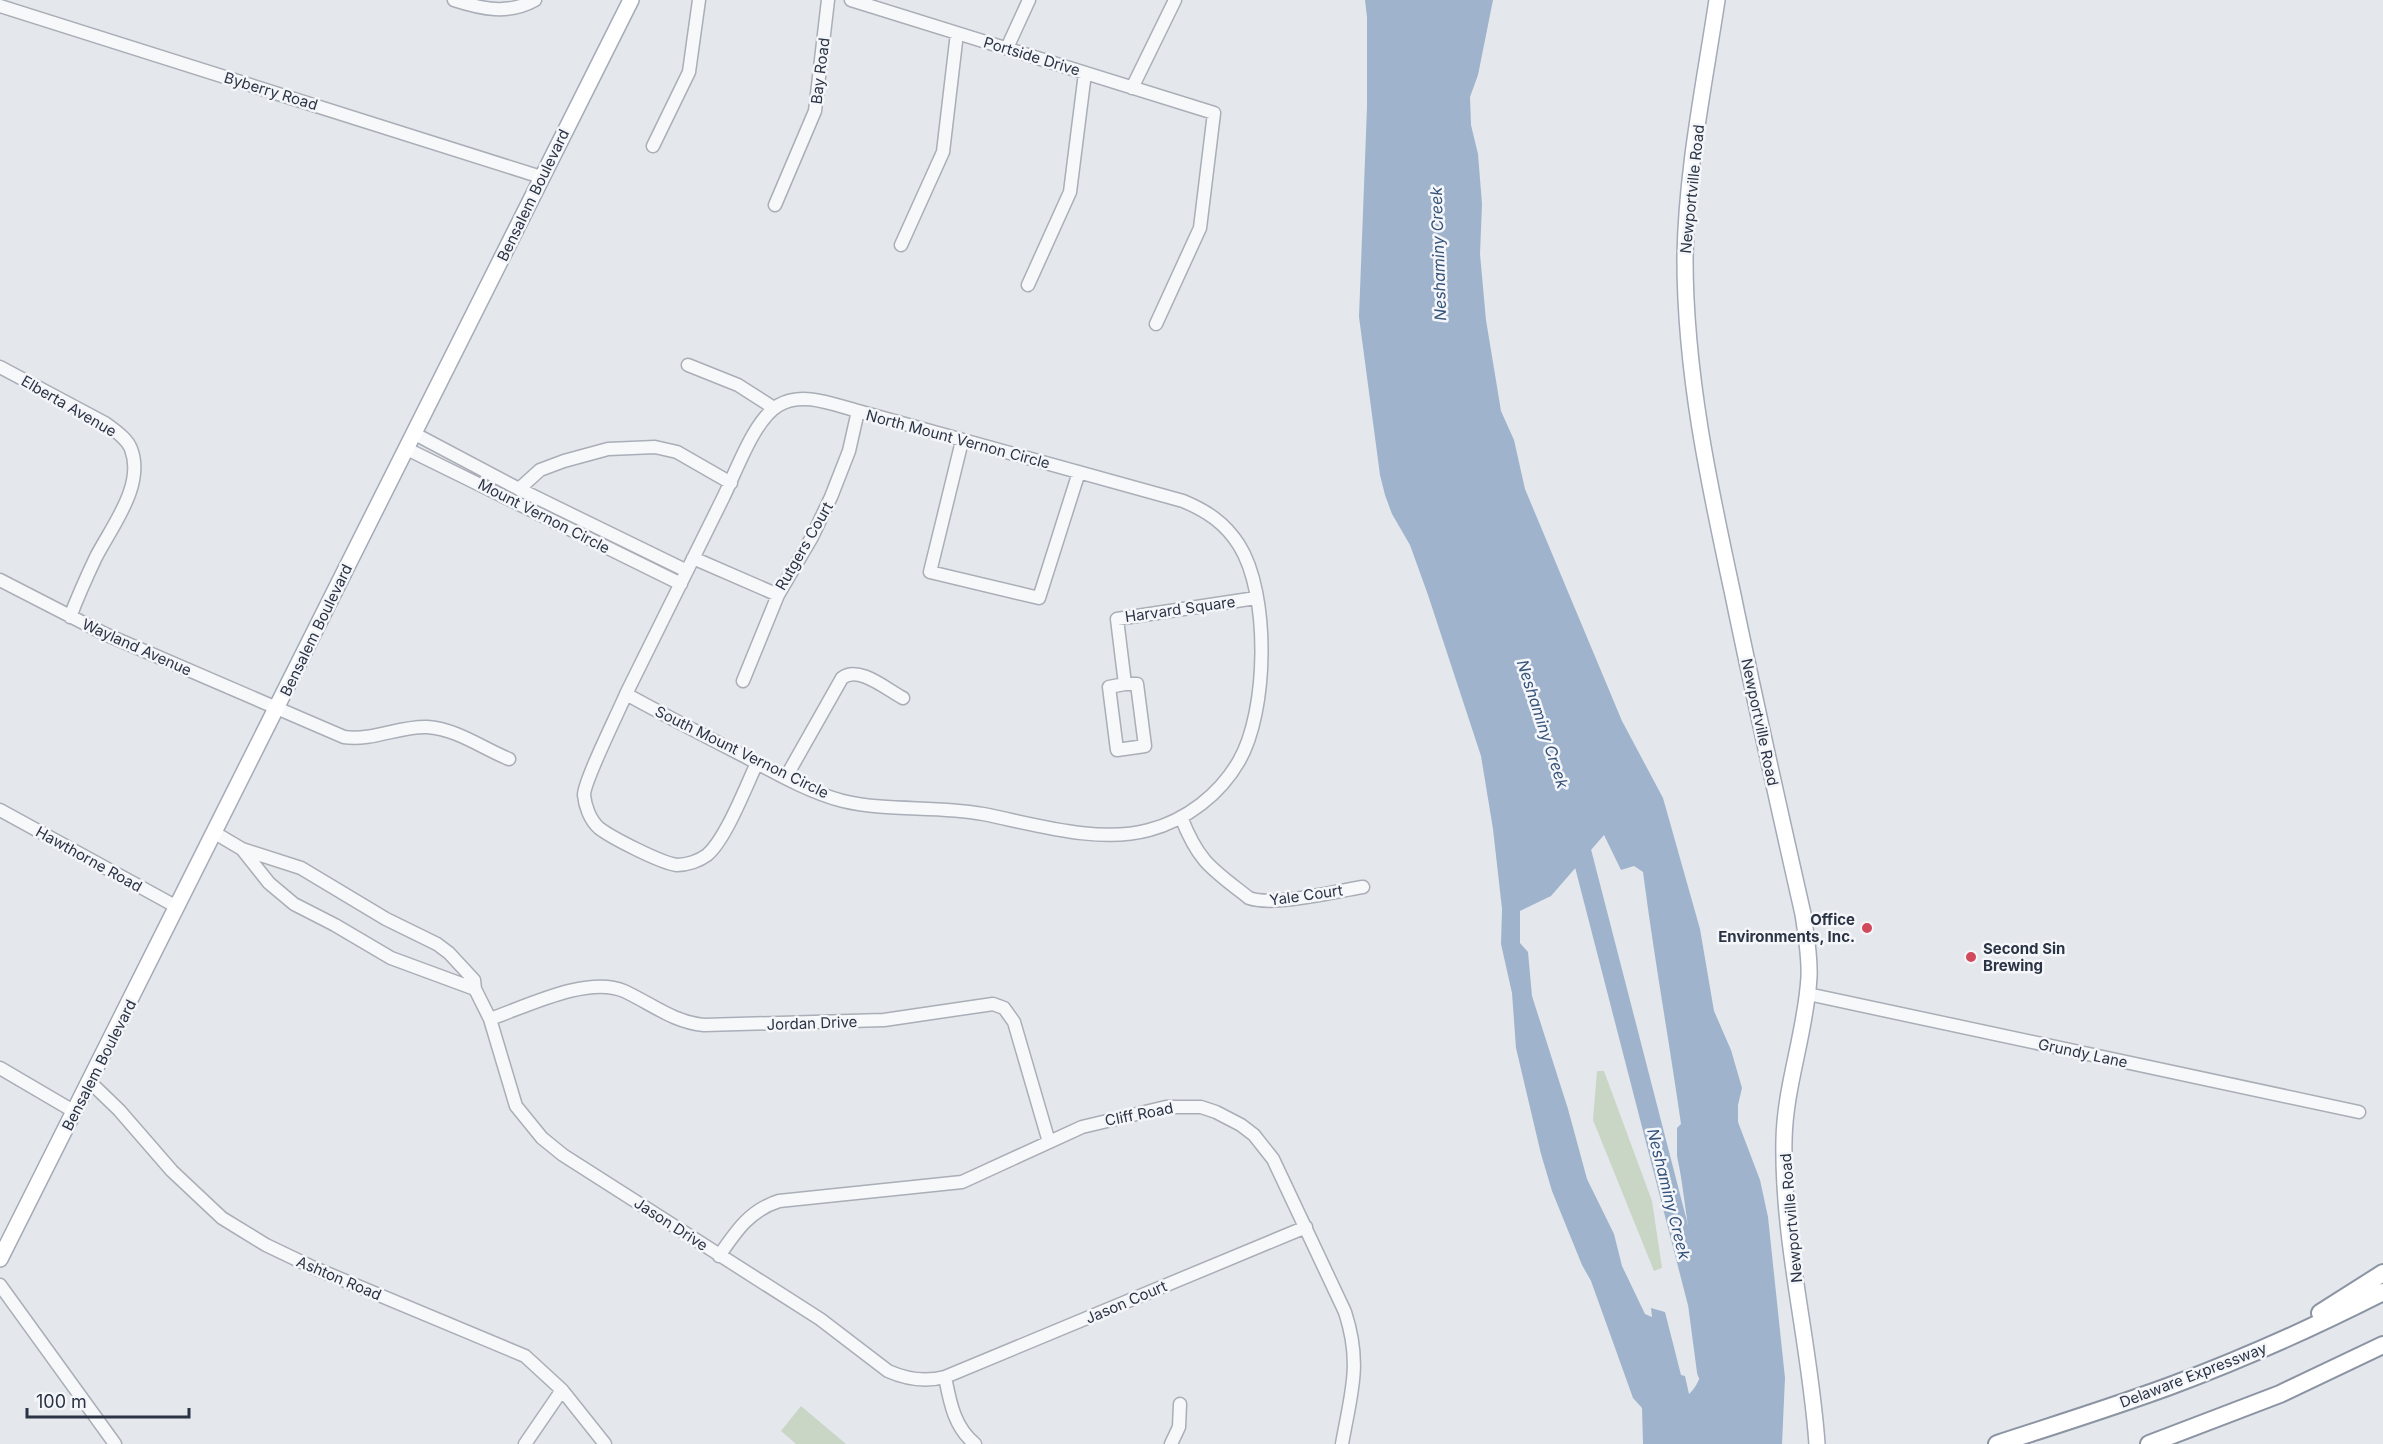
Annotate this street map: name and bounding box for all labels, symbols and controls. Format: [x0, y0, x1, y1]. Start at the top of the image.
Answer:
street label: Portside Drive [981, 32, 1083, 80]
street label: Bay Road [806, 37, 834, 105]
street label: Byberry Road [222, 68, 320, 114]
street label: Newportville Road [1676, 123, 1708, 255]
street label: Bensalem Boulevard [493, 126, 573, 264]
water label: Neshaminy Creek [1426, 186, 1450, 321]
street label: Elberta Avenue [18, 371, 120, 441]
street label: North Mount Vernon Circle [864, 405, 1052, 473]
street label: Mount Vernon Circle [475, 475, 613, 557]
street label: Rutgers Court [771, 498, 837, 593]
street label: Bensalem Boulevard [276, 561, 356, 699]
street label: Harvard Square [1124, 592, 1236, 626]
street label: Wayland Avenue [79, 614, 195, 680]
water label: Neshaminy Creek [1513, 657, 1573, 791]
street label: Newportville Road [1737, 657, 1783, 787]
street label: South Mount Vernon Circle [652, 702, 832, 802]
street label: Hawthorne Road [33, 822, 145, 896]
street label: Yale Court [1268, 880, 1344, 910]
place label: Office Environments, Inc. [1718, 910, 1855, 946]
marker: Office Environments, Inc. [1860, 921, 1874, 935]
place label: Second Sin Brewing [1983, 939, 2065, 975]
marker: Second Sin Brewing [1964, 950, 1978, 964]
street label: Bensalem Boulevard [58, 996, 140, 1134]
street label: Jordan Drive [766, 1012, 858, 1034]
street label: Grundy Lane [2037, 1034, 2129, 1072]
street label: Cliff Road [1103, 1098, 1175, 1130]
water label: Neshaminy Creek [1643, 1126, 1695, 1262]
street label: Newportville Road [1776, 1153, 1806, 1283]
street label: Jason Drive [631, 1193, 711, 1255]
street label: Ashton Road [294, 1252, 384, 1304]
street label: Jason Court [1082, 1276, 1170, 1328]
street label: Delaware Expressway [2117, 1338, 2270, 1412]
scale bar [27, 1381, 189, 1419]
text: 100 m [36, 1391, 87, 1412]

